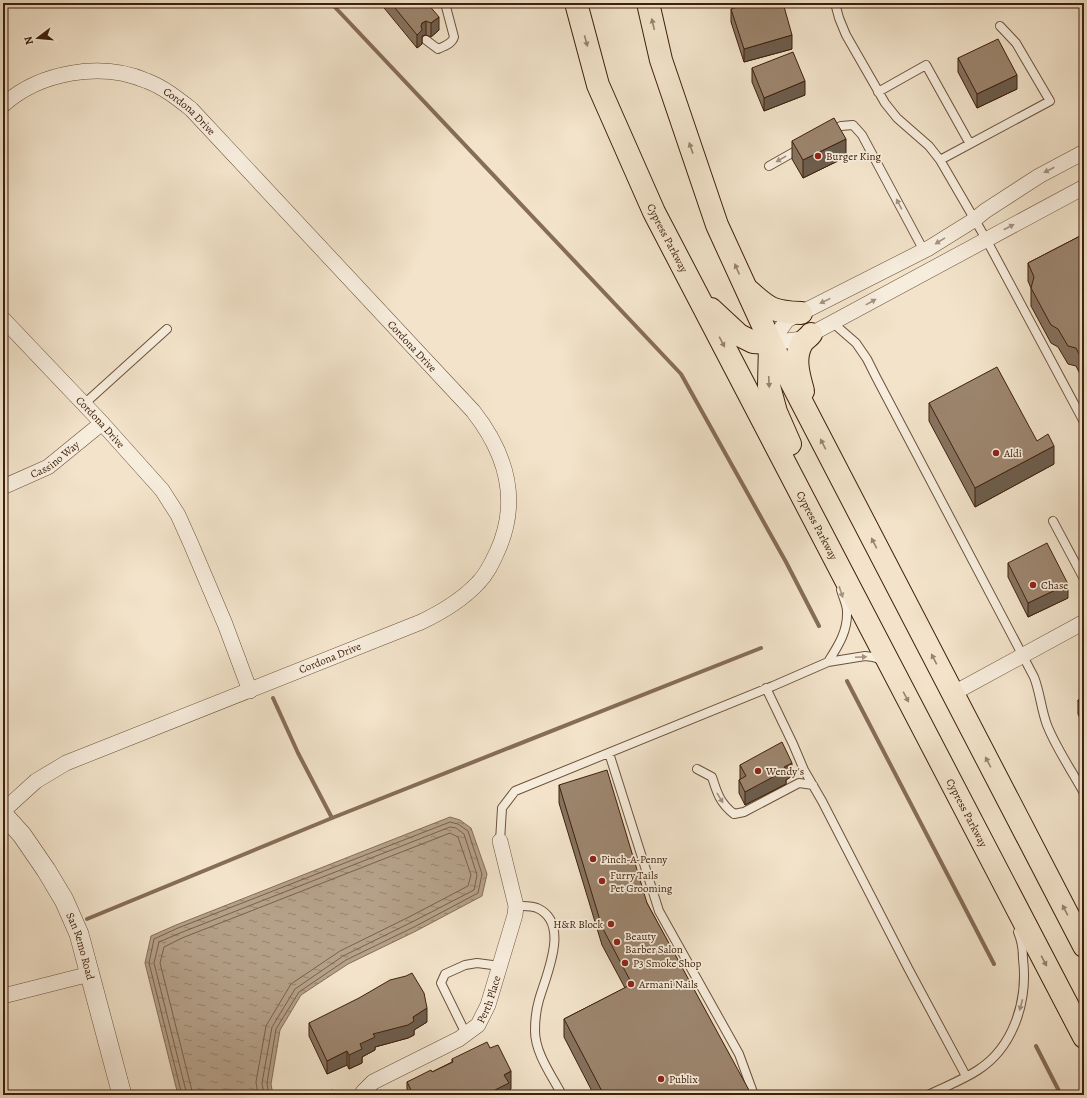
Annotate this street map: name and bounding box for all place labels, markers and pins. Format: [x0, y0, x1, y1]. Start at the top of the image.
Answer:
place label: Burger King [826, 149, 882, 164]
marker: Burger King [813, 151, 823, 161]
place label: Aldi [1003, 446, 1022, 461]
marker: Aldi [991, 448, 1001, 458]
place label: Chase [1041, 578, 1068, 593]
marker: Chase [1028, 580, 1038, 590]
place label: Wendy's [765, 764, 804, 779]
marker: Wendy's [753, 766, 763, 776]
place label: Pinch-A-Penny [601, 852, 667, 867]
marker: Pinch-A-Penny [588, 854, 598, 864]
place label: Furry Tails Pet Grooming [610, 868, 673, 896]
marker: Furry Tails Pet Grooming [597, 876, 607, 886]
place label: H&R Block [553, 917, 604, 932]
marker: H&R Block [606, 919, 616, 929]
place label: Beauty Barber Salon [625, 929, 683, 957]
marker: Beauty Barber Salon [612, 937, 622, 947]
place label: P3 Smoke Shop [633, 956, 702, 971]
marker: P3 Smoke Shop [620, 958, 630, 968]
place label: Armani Nails [638, 977, 698, 992]
marker: Armani Nails [626, 979, 636, 989]
place label: Publix [669, 1072, 698, 1087]
marker: Publix [656, 1074, 666, 1084]

